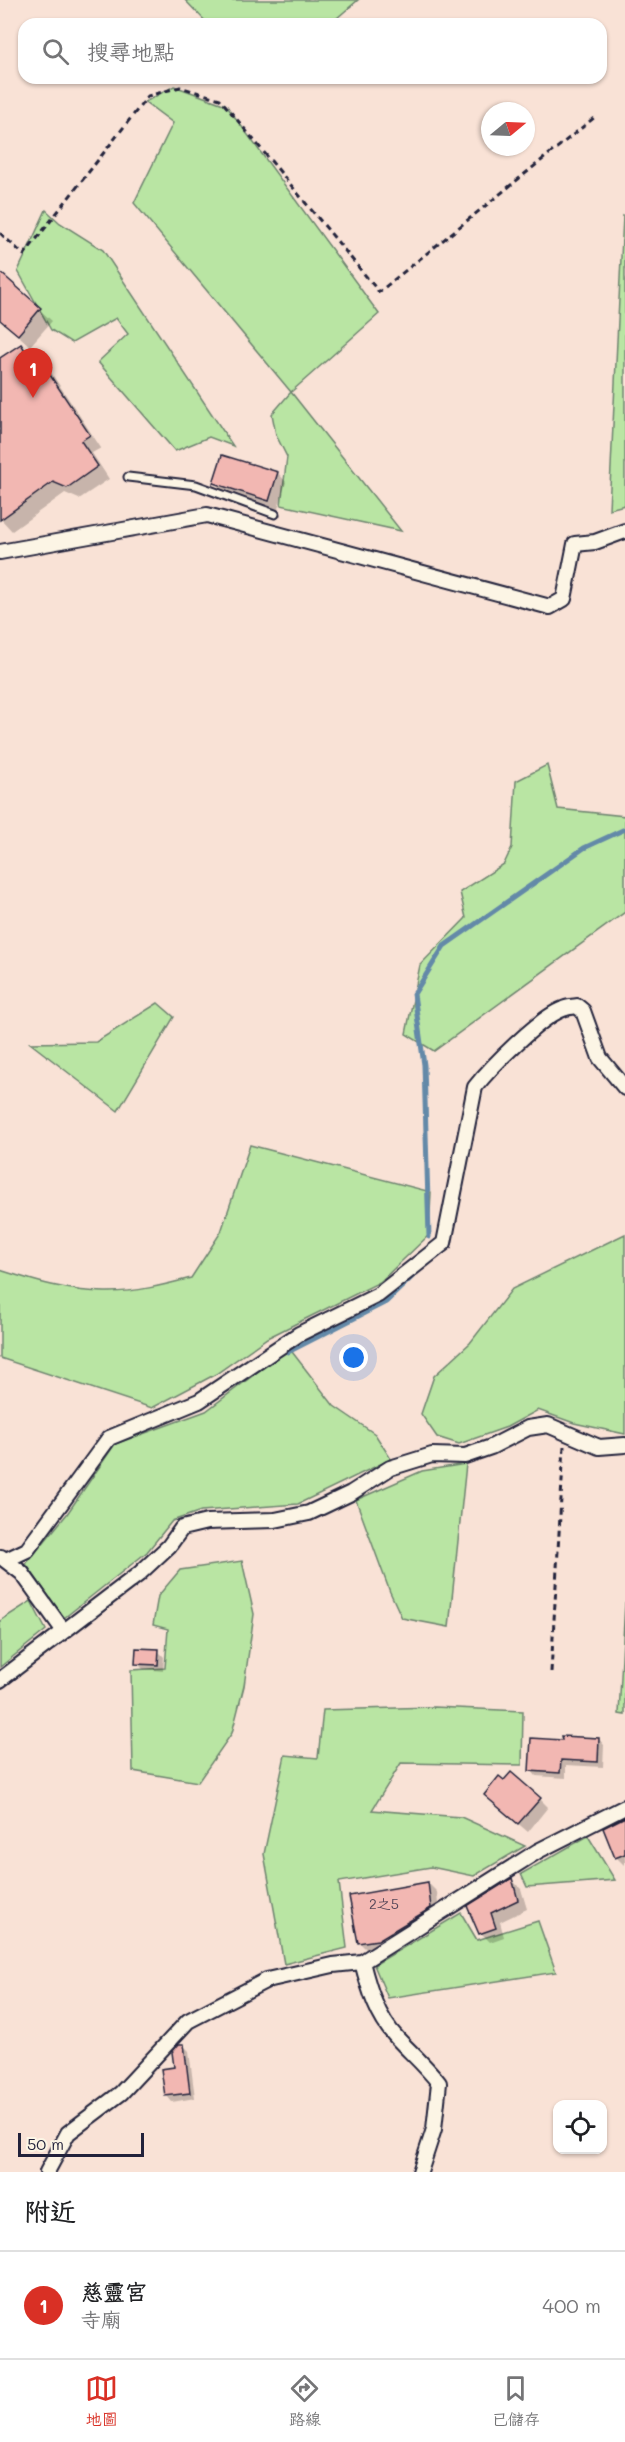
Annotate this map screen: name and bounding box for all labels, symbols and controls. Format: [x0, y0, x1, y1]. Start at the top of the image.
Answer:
search box [18, 18, 607, 84]
icon: search [39, 35, 72, 68]
text: 搜尋地點 [87, 37, 175, 66]
north arrow [481, 102, 535, 156]
pin: 1 [14, 348, 52, 398]
your location [339, 1343, 368, 1372]
house number: 2之5 [369, 1894, 399, 1913]
map controls [553, 2100, 607, 2154]
button: locate [553, 2100, 607, 2154]
scale bar [18, 2130, 144, 2158]
text: 50 m [27, 2133, 64, 2154]
text: 附近 [24, 2194, 76, 2228]
text: 慈靈宮 [81, 2277, 147, 2306]
text: 1 [39, 2292, 48, 2318]
text: 400 m [542, 2292, 601, 2318]
text: 寺廟 [81, 2306, 121, 2332]
tab: 地圖 [85, 2372, 118, 2430]
tab: 路線 [288, 2372, 321, 2430]
tab: 已儲存 [492, 2372, 540, 2430]

